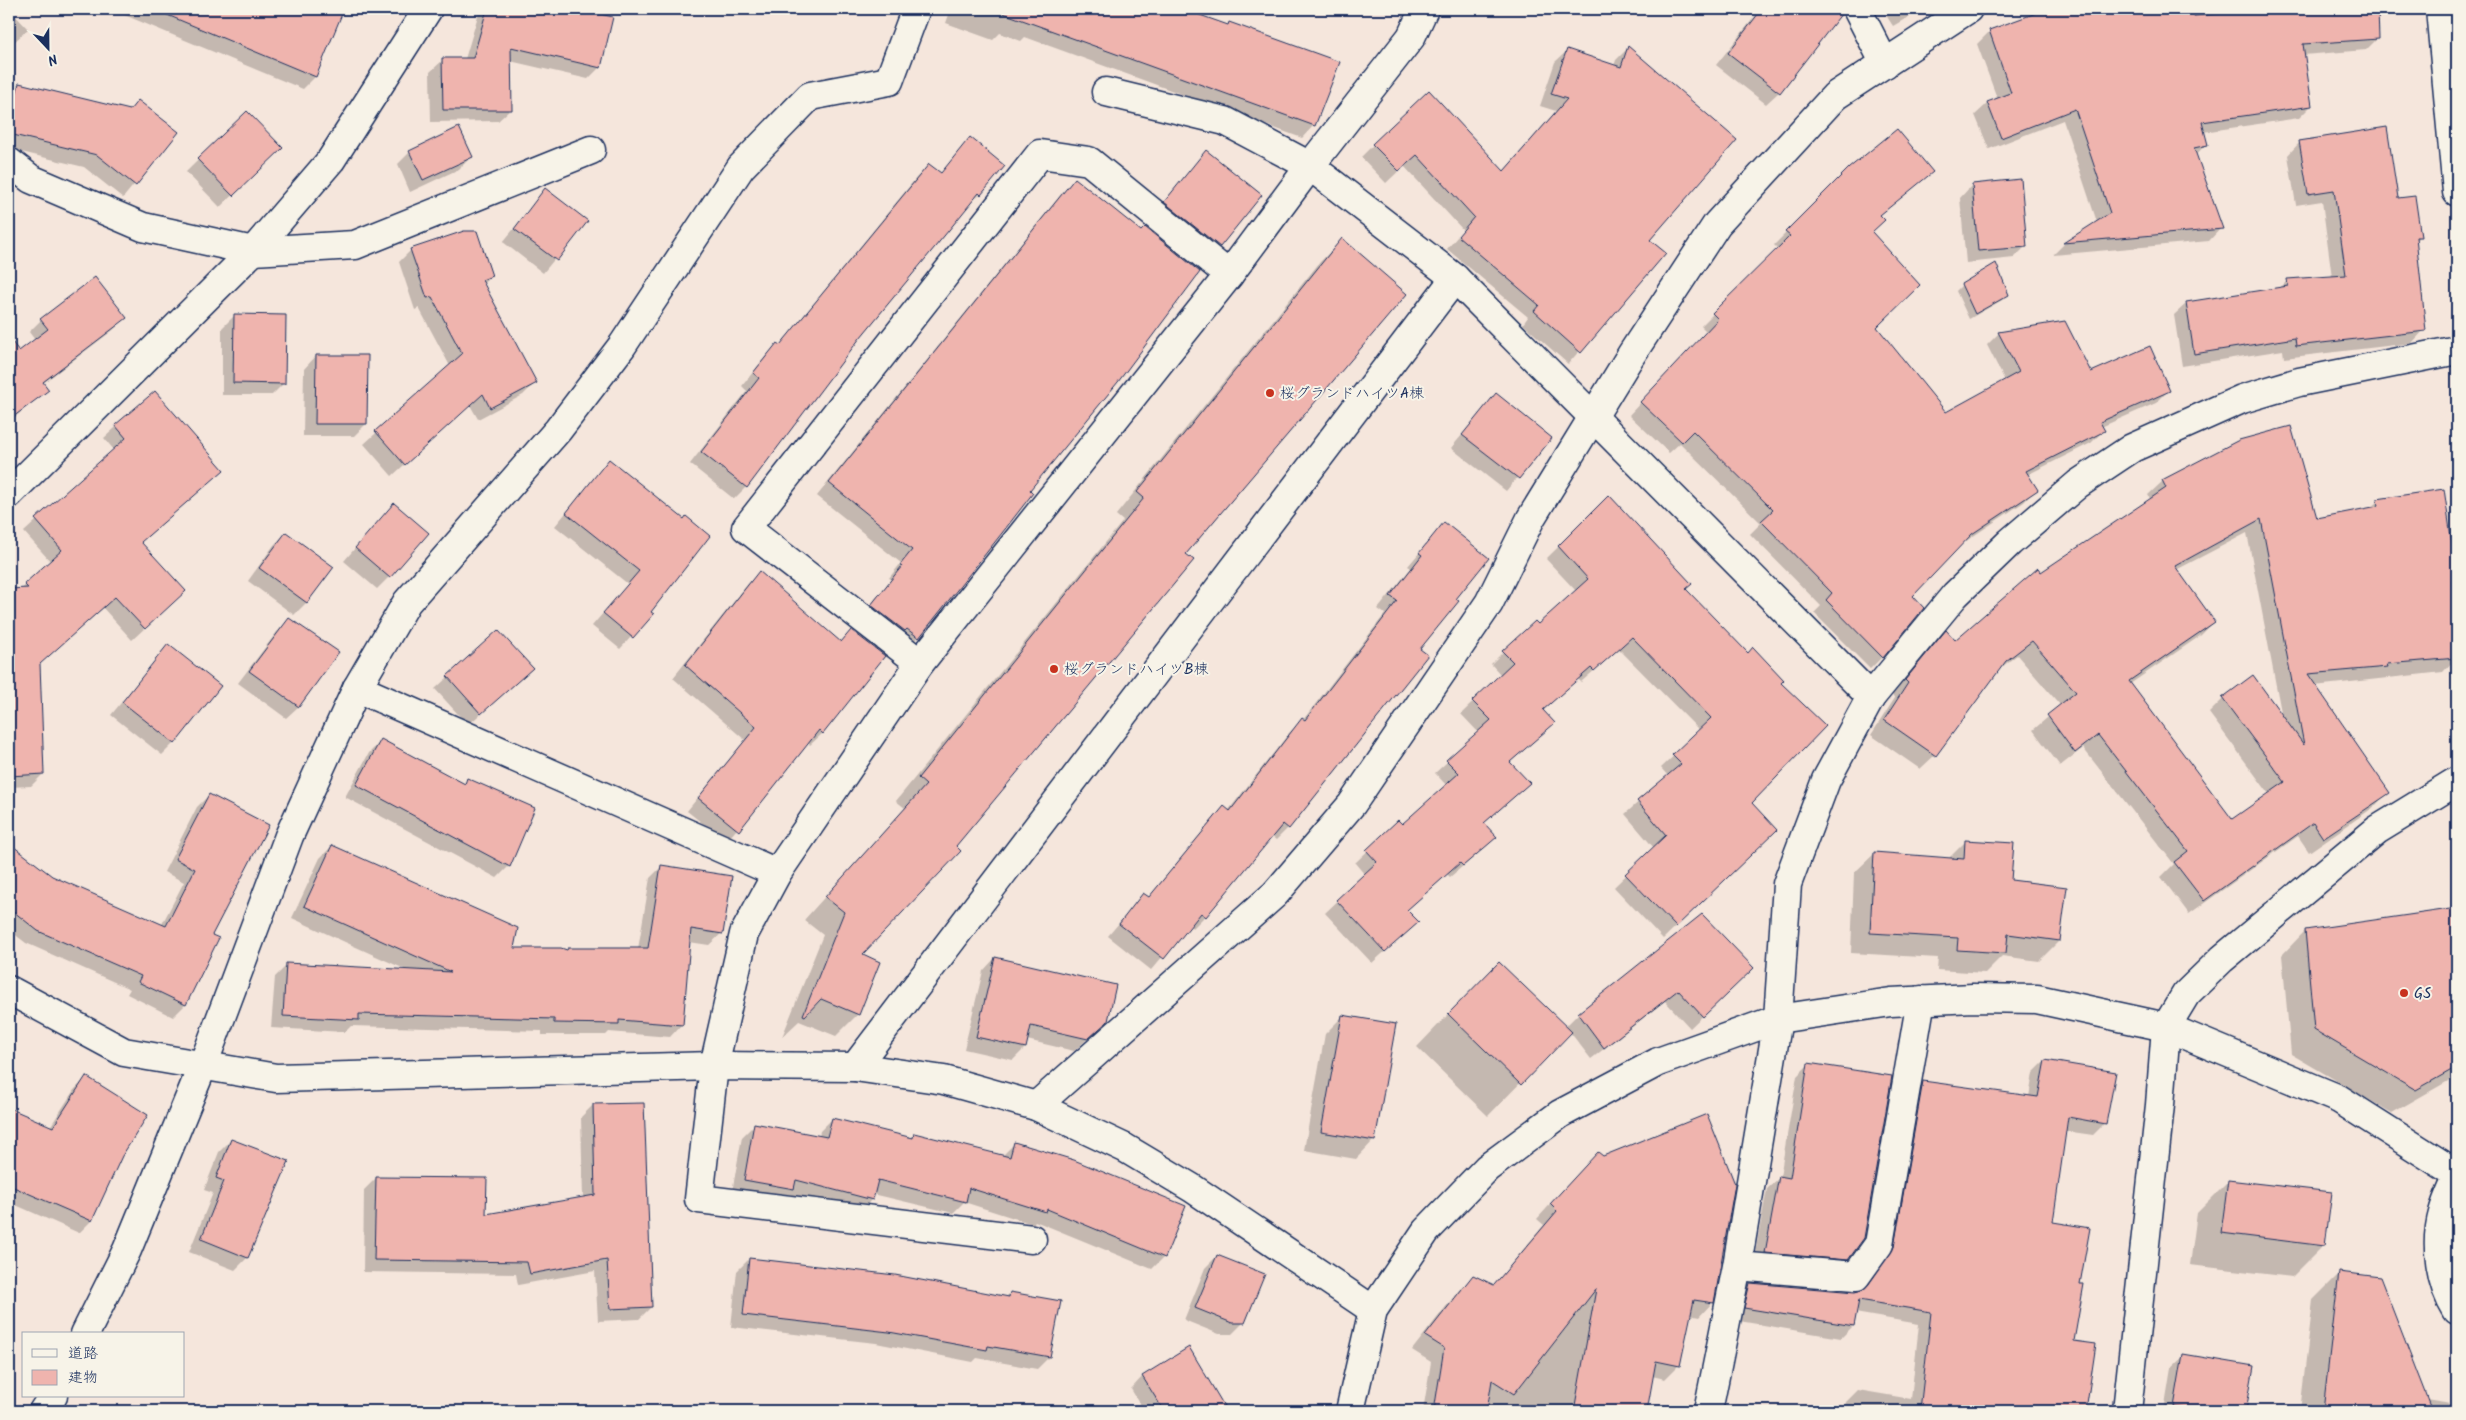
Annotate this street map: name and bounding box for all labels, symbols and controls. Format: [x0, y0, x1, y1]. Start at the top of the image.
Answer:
north arrow [22, 22, 72, 72]
text: N [44, 47, 61, 71]
place label: 桜グランドハイツA棟 [1280, 382, 1424, 406]
marker: 桜グランドハイツA棟 [1264, 387, 1276, 399]
place label: 桜グランドハイツB棟 [1064, 658, 1209, 682]
marker: 桜グランドハイツB棟 [1048, 663, 1060, 675]
place label: GS [2414, 982, 2431, 1006]
marker: GS [2398, 987, 2410, 999]
legend [22, 1332, 185, 1398]
text: 道路 [68, 1342, 98, 1366]
text: 建物 [68, 1366, 98, 1390]

